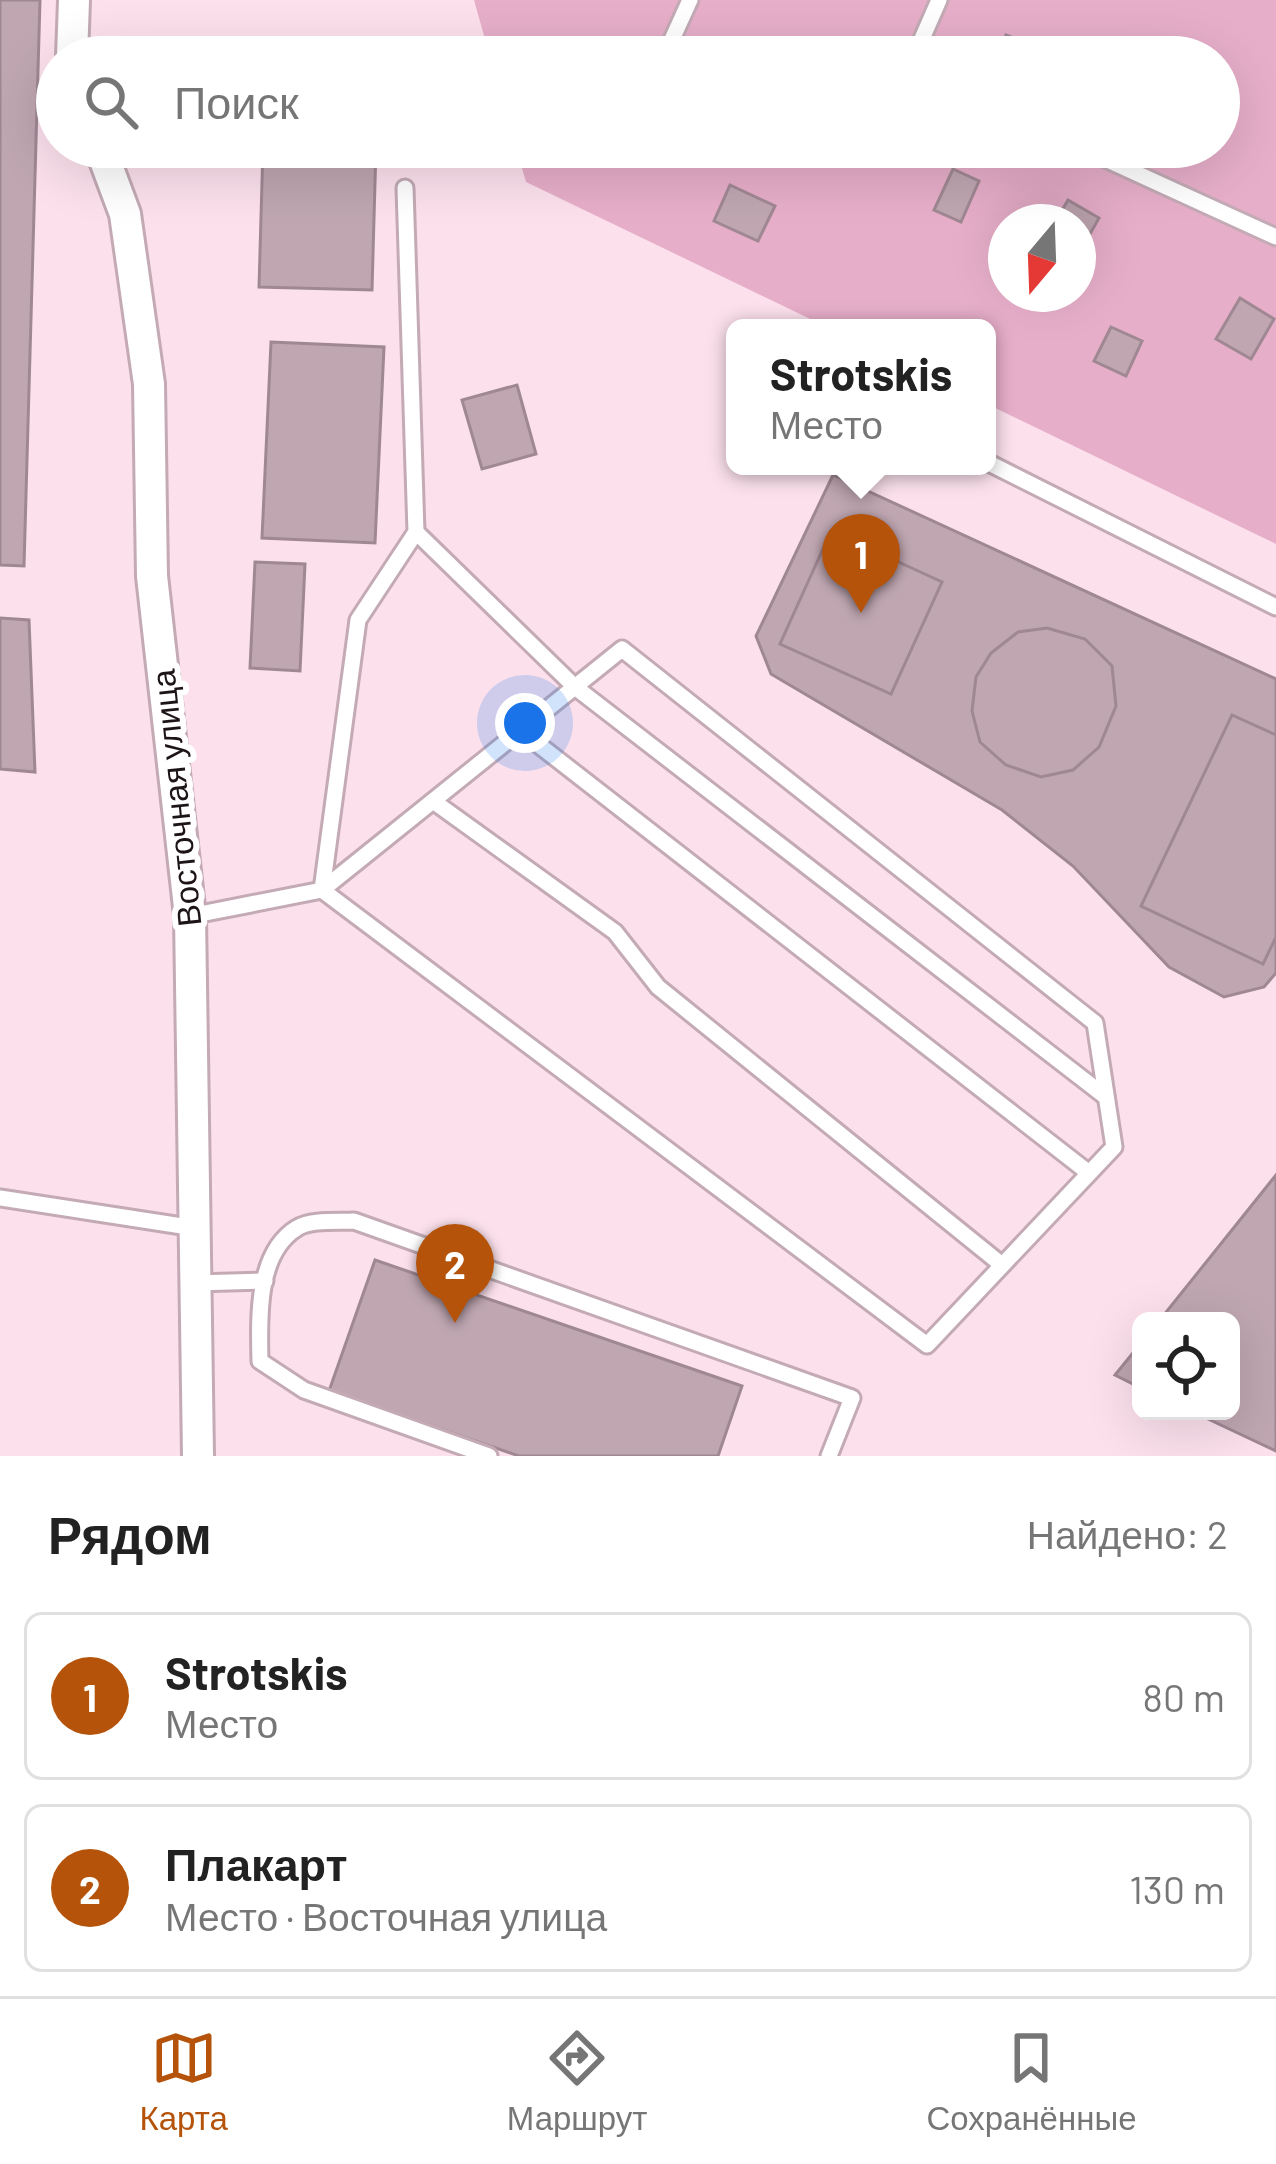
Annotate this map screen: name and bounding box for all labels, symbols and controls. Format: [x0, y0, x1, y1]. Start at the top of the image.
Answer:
search box [36, 36, 1240, 168]
icon: search [78, 69, 144, 135]
text: Поиск [174, 74, 299, 128]
north arrow [988, 204, 1096, 312]
popup [726, 319, 996, 475]
text: Strotskis [770, 346, 952, 400]
text: Место [770, 400, 883, 447]
pin: 1 [822, 514, 900, 613]
street label: Восточная улица [142, 667, 208, 929]
your location [495, 693, 555, 753]
pin: 2 [416, 1224, 494, 1323]
map controls [1132, 1312, 1240, 1420]
button: locate [1132, 1312, 1240, 1420]
text: Рядом [48, 1503, 212, 1564]
text: Найдено: 2 [1027, 1510, 1228, 1557]
text: Strotskis [165, 1645, 348, 1699]
text: 1 [83, 1673, 97, 1720]
text: 80 m [1143, 1673, 1225, 1720]
text: Место [165, 1699, 278, 1746]
text: Плакарт [165, 1836, 347, 1890]
text: 2 [79, 1865, 101, 1912]
text: 130 m [1129, 1865, 1225, 1912]
text: Место · Восточная улица [165, 1892, 607, 1939]
tab: Карта [139, 2025, 228, 2138]
tab: Маршрут [507, 2025, 647, 2138]
tab: Сохранённые [926, 2025, 1137, 2138]

